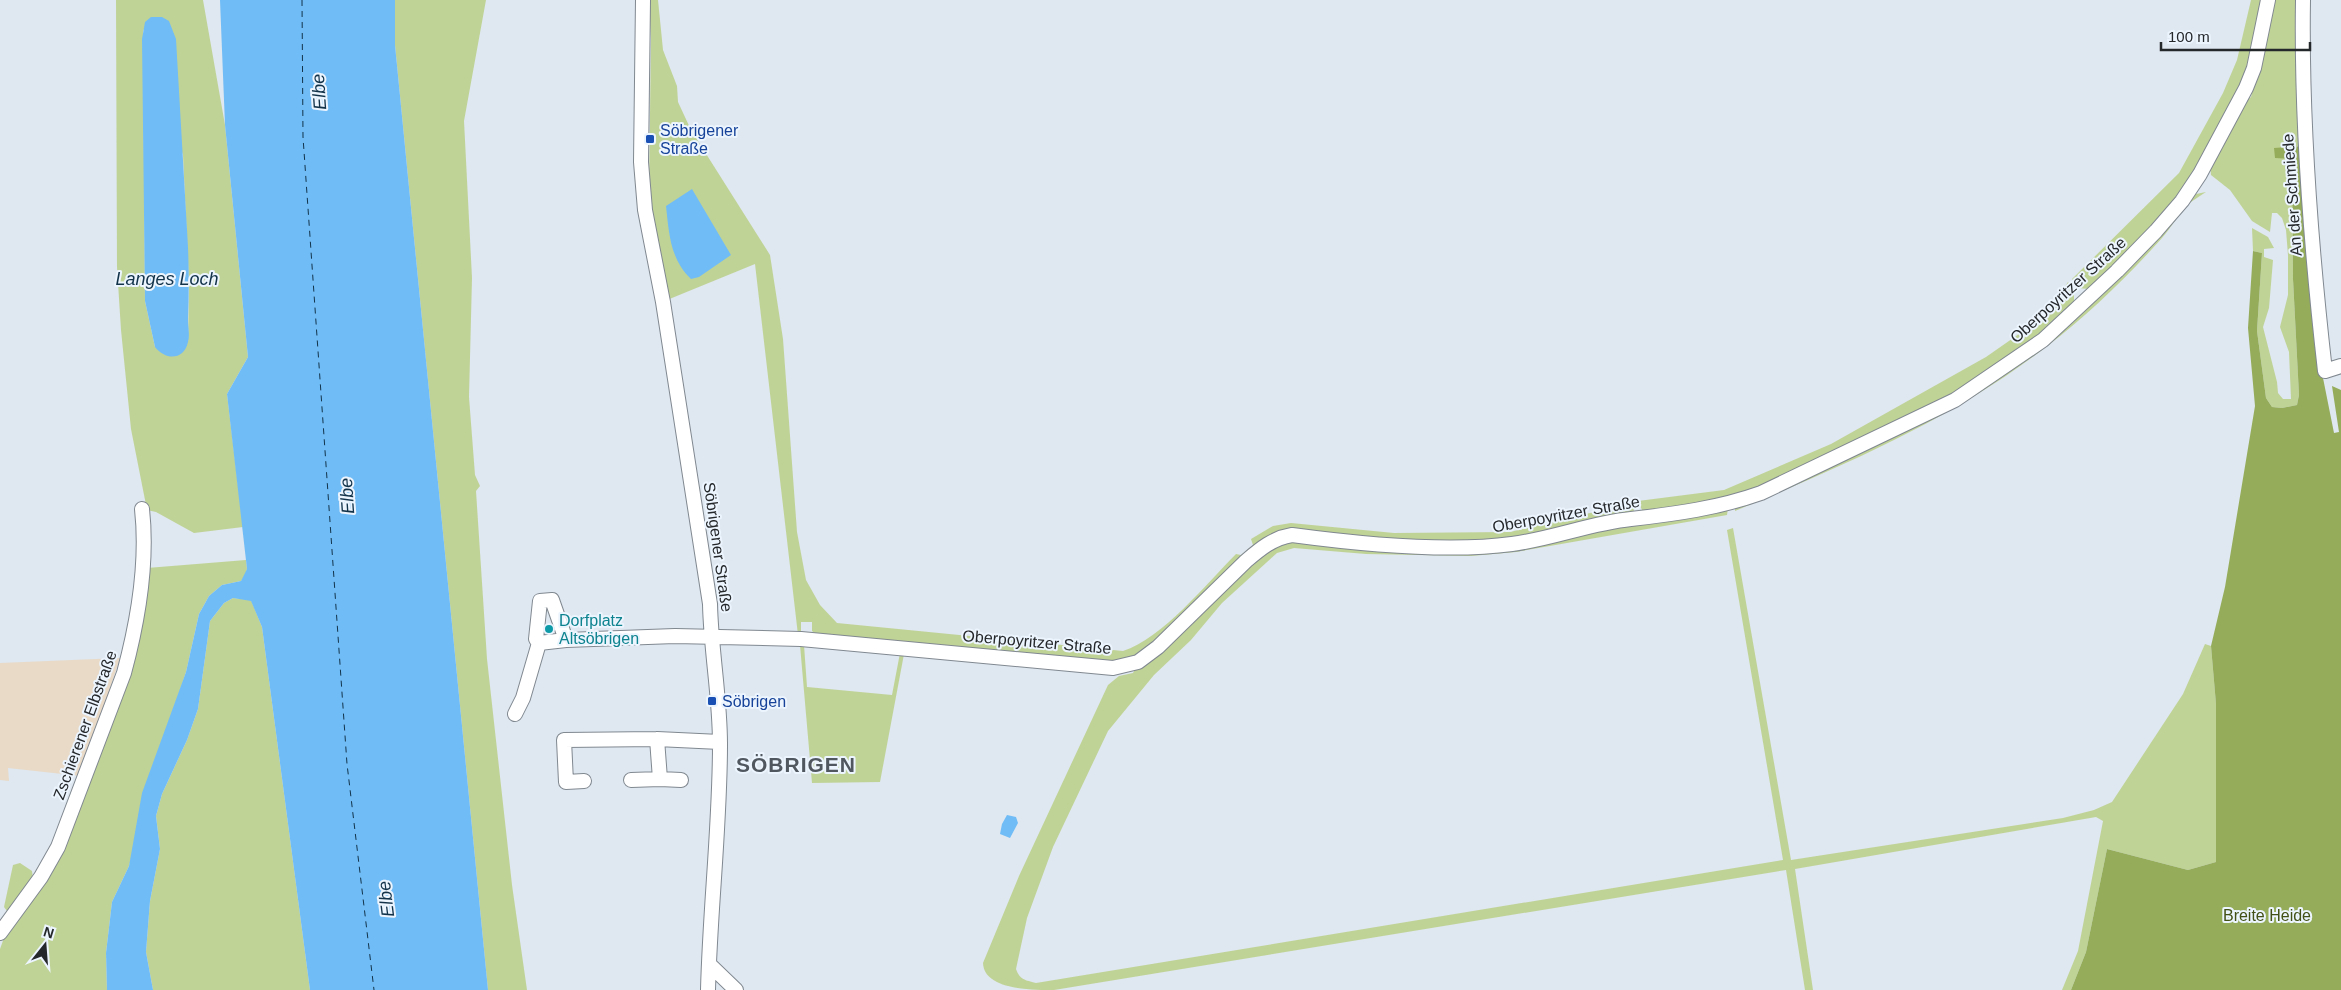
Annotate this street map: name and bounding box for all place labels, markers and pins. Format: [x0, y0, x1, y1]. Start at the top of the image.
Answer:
place label: Söbrigener Straße [660, 122, 739, 157]
marker: Söbrigener Straße [644, 133, 656, 145]
place label: Dorfplatz Altsöbrigen [559, 612, 639, 647]
marker: Dorfplatz Altsöbrigen [543, 623, 555, 635]
place label: Söbrigen [722, 693, 786, 710]
marker: Söbrigen [706, 695, 718, 707]

